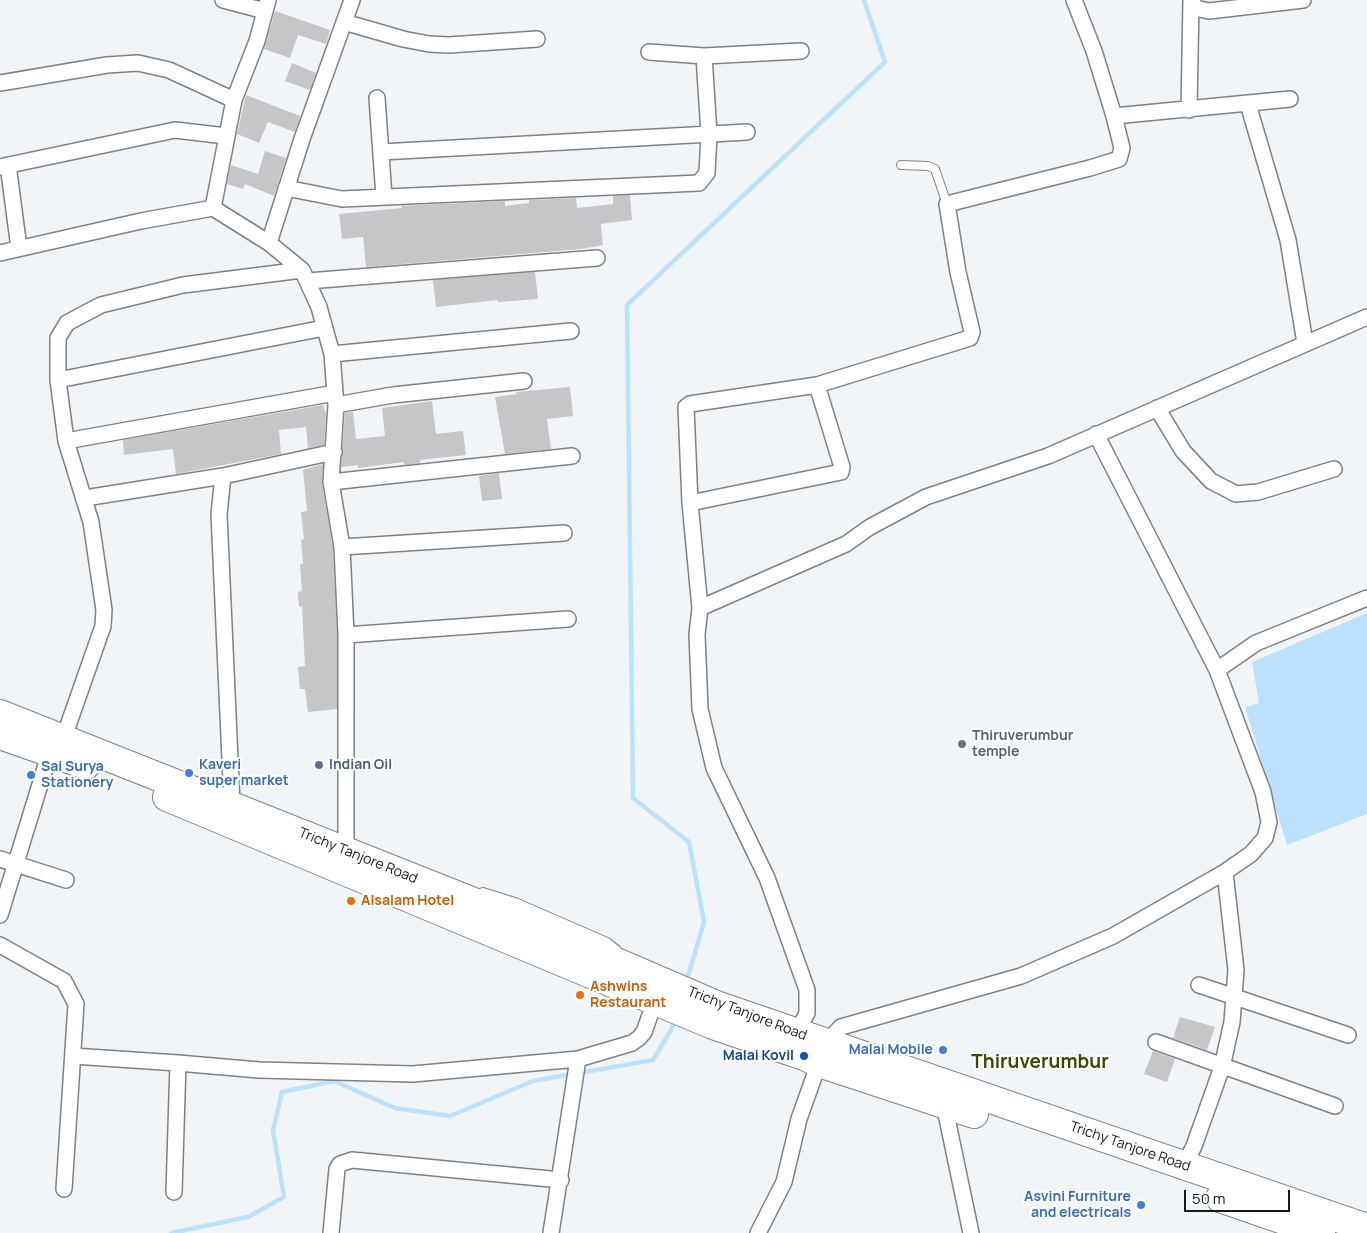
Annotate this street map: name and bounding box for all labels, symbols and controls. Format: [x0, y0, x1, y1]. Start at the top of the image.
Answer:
place label: Thiruverumbur temple [972, 728, 1073, 760]
marker: Thiruverumbur temple [956, 738, 968, 750]
place label: Kaveri super market [199, 757, 289, 790]
place label: Indian Oil [329, 757, 392, 773]
place label: Sai Surya Stationery [41, 759, 113, 792]
marker: Indian Oil [313, 759, 325, 771]
marker: Kaveri super market [183, 767, 195, 779]
marker: Sai Surya Stationery [25, 769, 37, 781]
street label: Trichy Tanjore Road [296, 825, 420, 887]
place label: Alsalam Hotel [361, 893, 454, 909]
marker: Alsalam Hotel [345, 895, 357, 907]
place label: Ashwins Restaurant [590, 979, 666, 1012]
street label: Trichy Tanjore Road [685, 983, 809, 1045]
marker: Ashwins Restaurant [574, 989, 586, 1001]
place label: Malai Mobile [849, 1042, 933, 1058]
marker: Malai Mobile [937, 1044, 949, 1056]
place label: Malai Kovil [723, 1048, 794, 1064]
marker: Malai Kovil [798, 1050, 810, 1062]
district label: Thiruverumbur [971, 1052, 1109, 1074]
street label: Trichy Tanjore Road [1067, 1118, 1193, 1176]
scale bar [1187, 1180, 1293, 1212]
text: 50 m [1192, 1188, 1226, 1209]
place label: Asvini Furniture and electricals [1024, 1189, 1131, 1222]
marker: Asvini Furniture and electricals [1135, 1199, 1147, 1211]

